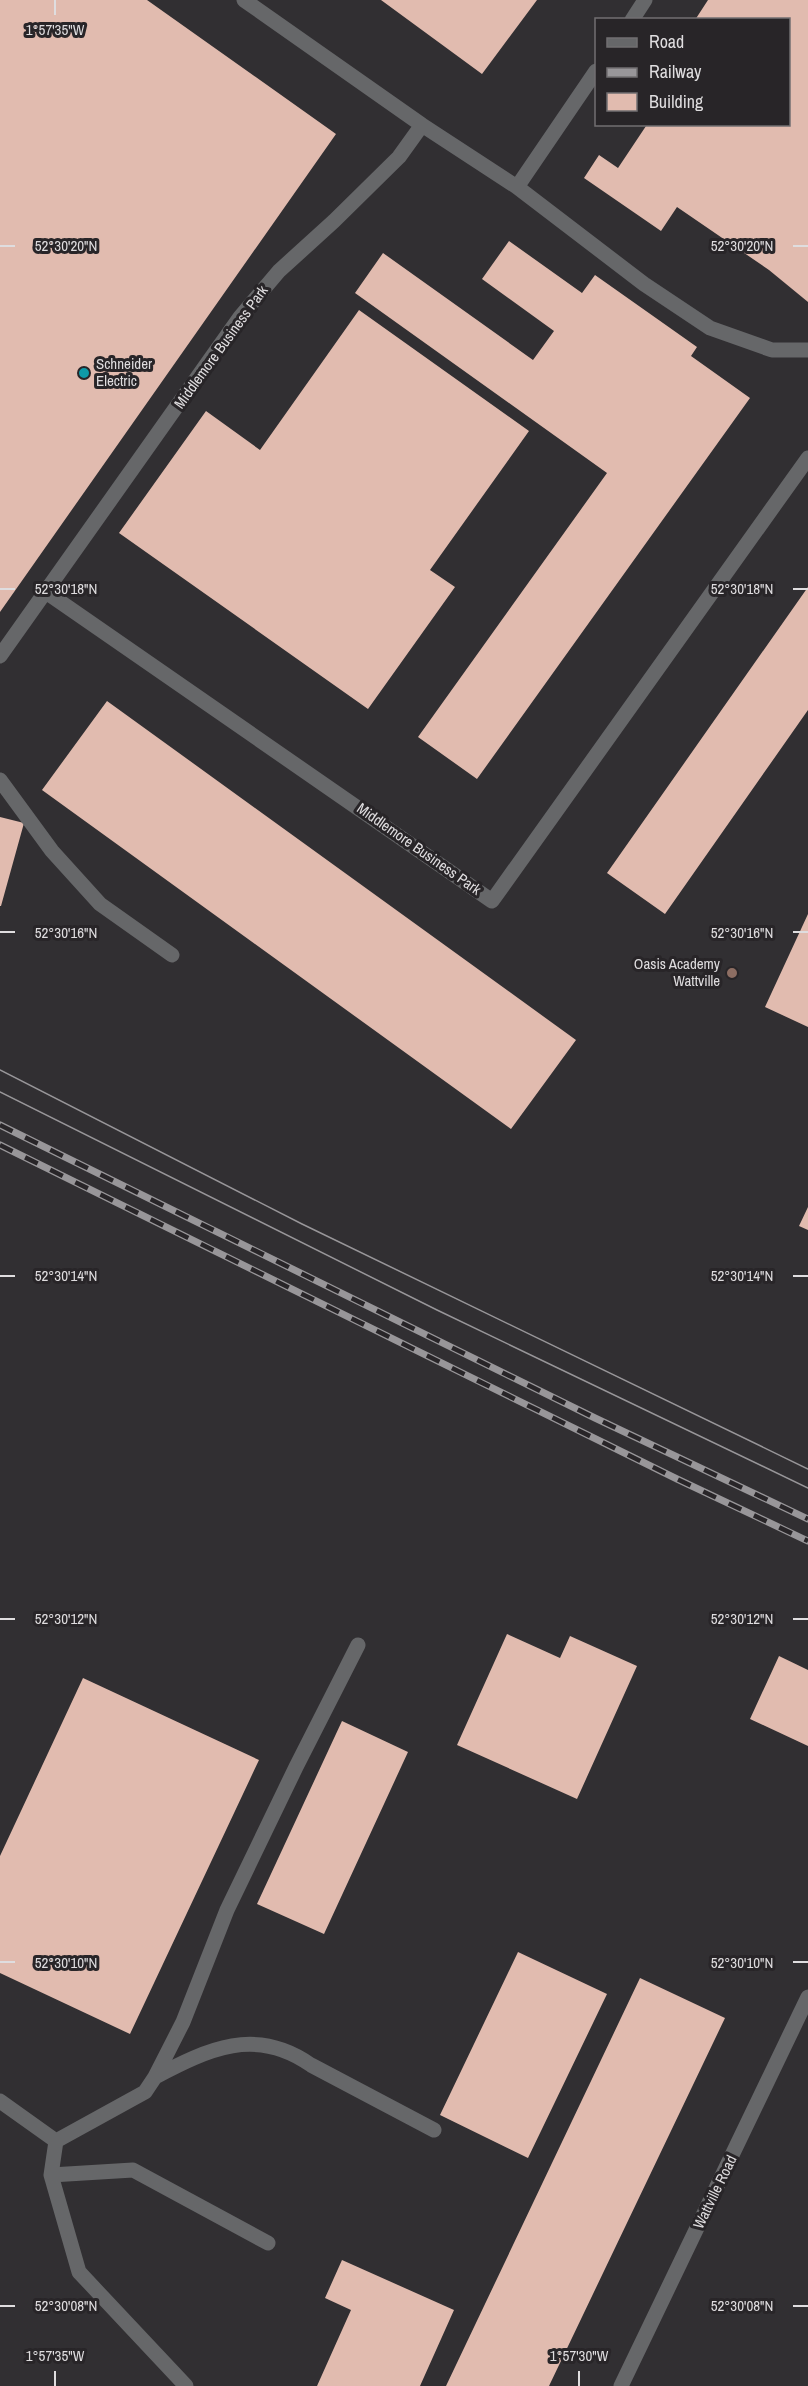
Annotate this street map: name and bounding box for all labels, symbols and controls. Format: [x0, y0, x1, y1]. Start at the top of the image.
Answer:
legend [595, 18, 790, 126]
text: 1°57'35"W [26, 19, 85, 40]
text: Road [649, 29, 684, 54]
text: Railway [649, 59, 702, 84]
text: Building [649, 89, 704, 114]
text: 52°30'20"N [35, 235, 97, 256]
text: 52°30'20"N [711, 235, 773, 256]
street label: Middlemore Business Park [169, 280, 273, 413]
place label: Schneider Electric [96, 353, 152, 391]
marker: Schneider Electric [77, 366, 91, 380]
text: 52°30'18"N [35, 578, 97, 599]
text: 52°30'18"N [711, 578, 773, 599]
street label: Middlemore Business Park [353, 798, 486, 900]
text: 52°30'16"N [35, 922, 97, 943]
text: 52°30'16"N [711, 922, 773, 943]
place label: Oasis Academy Wattville [634, 953, 721, 991]
marker: Oasis Academy Wattville [725, 966, 739, 980]
text: 52°30'14"N [35, 1265, 97, 1286]
text: 52°30'14"N [711, 1265, 773, 1286]
text: 52°30'12"N [35, 1608, 97, 1629]
text: 52°30'12"N [711, 1608, 773, 1629]
text: 52°30'10"N [35, 1952, 97, 1973]
text: 52°30'10"N [711, 1952, 773, 1973]
street label: Wattville Road [688, 2151, 741, 2232]
text: 52°30'08"N [35, 2295, 97, 2316]
text: 52°30'08"N [711, 2295, 773, 2316]
text: 1°57'35"W [26, 2345, 85, 2366]
text: 1°57'30"W [550, 2345, 609, 2366]

